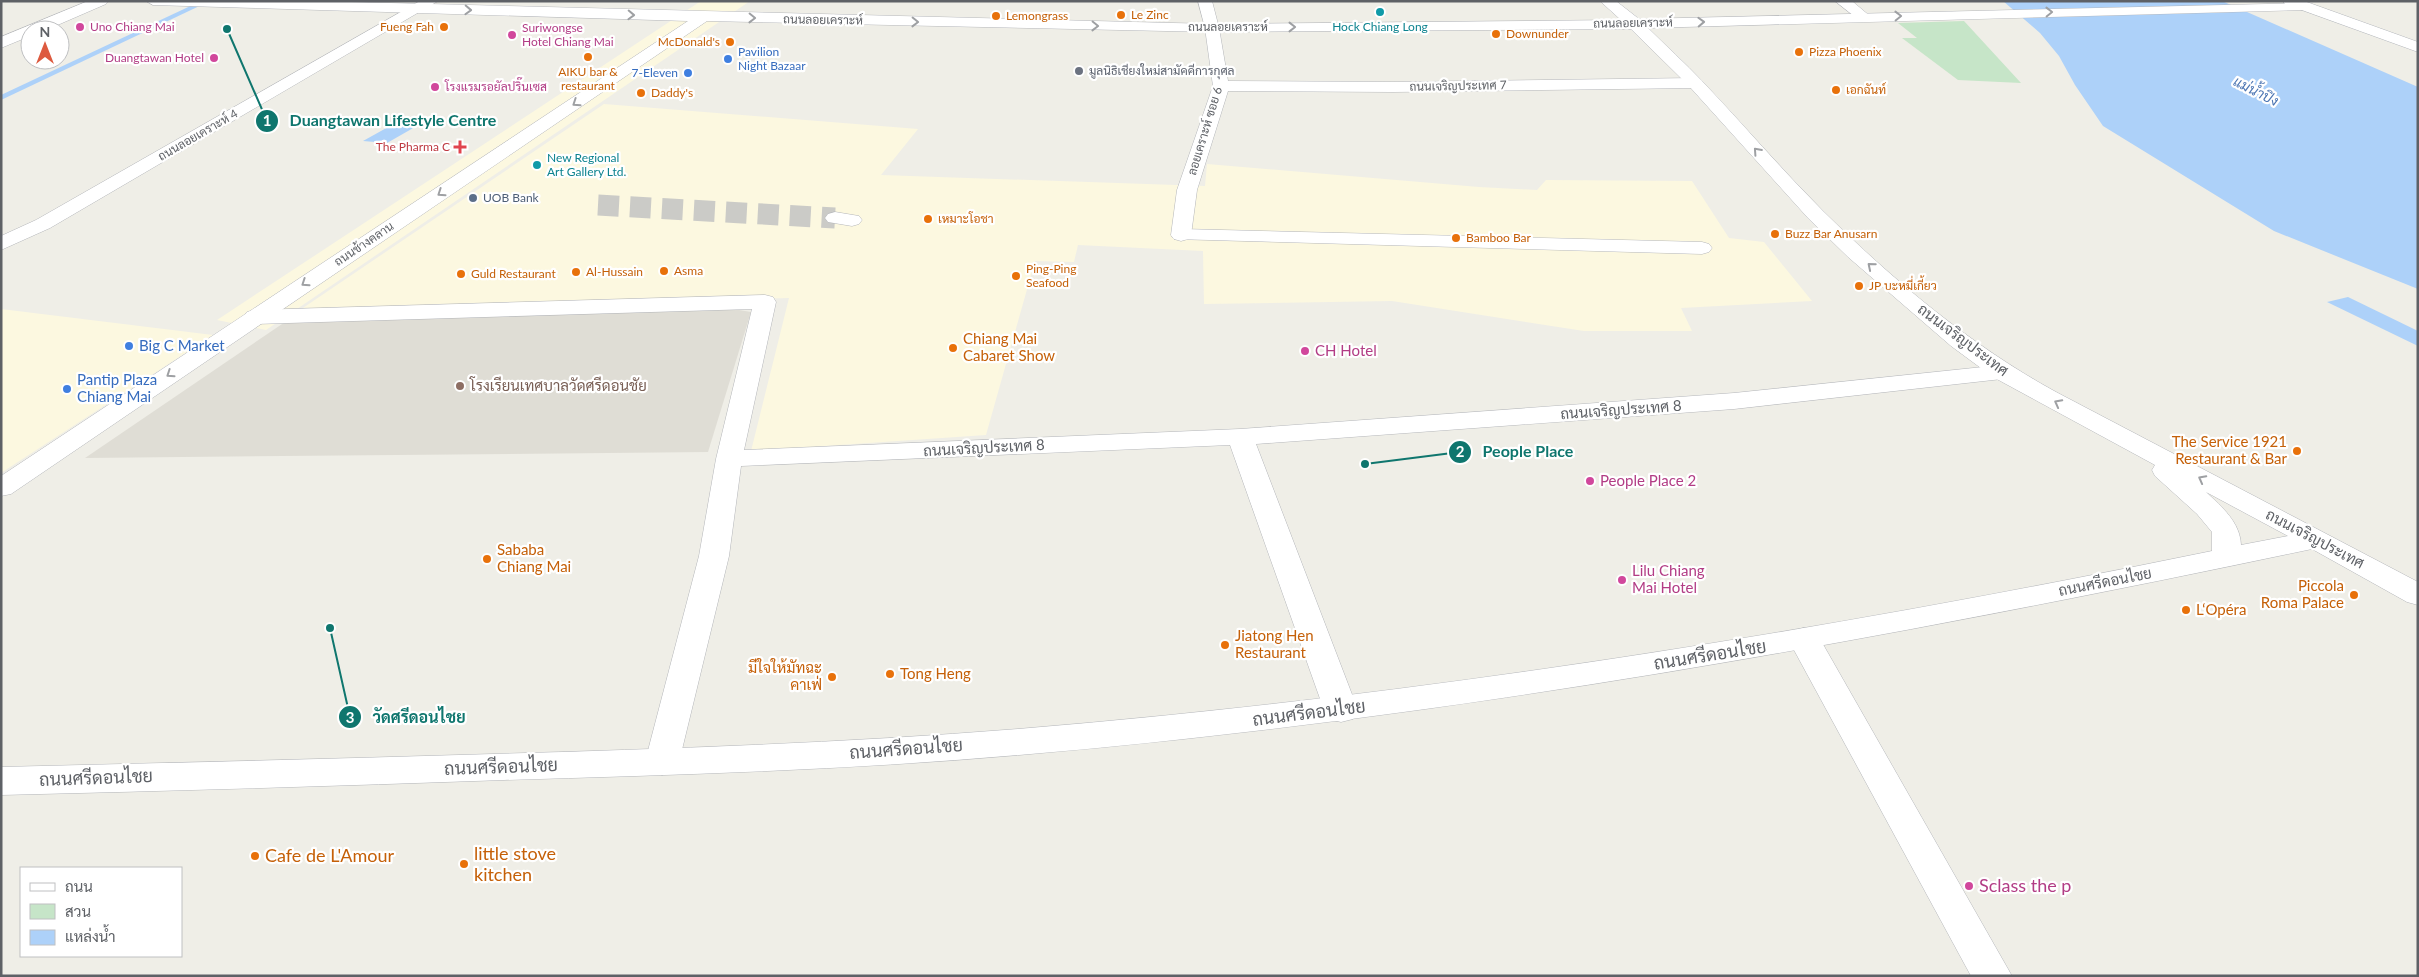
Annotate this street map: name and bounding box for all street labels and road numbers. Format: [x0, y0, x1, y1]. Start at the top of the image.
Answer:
street label: ถนนลอยเคราะห์ [783, 11, 863, 28]
street label: ถนนลอยเคราะห์ [1593, 14, 1673, 31]
street label: ถนนลอยเคราะห์ [1188, 19, 1268, 34]
street label: ถนนเจริญประเทศ 7 [1409, 77, 1507, 94]
street label: ลอยเคราะห์ ซอย 6 [1184, 85, 1225, 177]
street label: ถนนลอยเคราะห์ 4 [155, 106, 240, 164]
street label: ถนนช้างคลาน [331, 218, 397, 269]
street label: ถนนเจริญประเทศ [1914, 299, 2013, 380]
street label: ถนนเจริญประเทศ 8 [1560, 396, 1682, 423]
street label: ถนนเจริญประเทศ 8 [923, 435, 1045, 460]
street label: ถนนเจริญประเทศ [2263, 505, 2368, 573]
street label: ถนนศรีดอนไชย [2057, 563, 2153, 599]
street label: ถนนศรีดอนไชย [1652, 633, 1768, 674]
street label: ถนนศรีดอนไชย [1251, 693, 1367, 730]
street label: ถนนศรีดอนไชย [848, 732, 963, 763]
street label: ถนนศรีดอนไชย [444, 752, 558, 779]
street label: ถนนศรีดอนไชย [39, 763, 153, 790]

